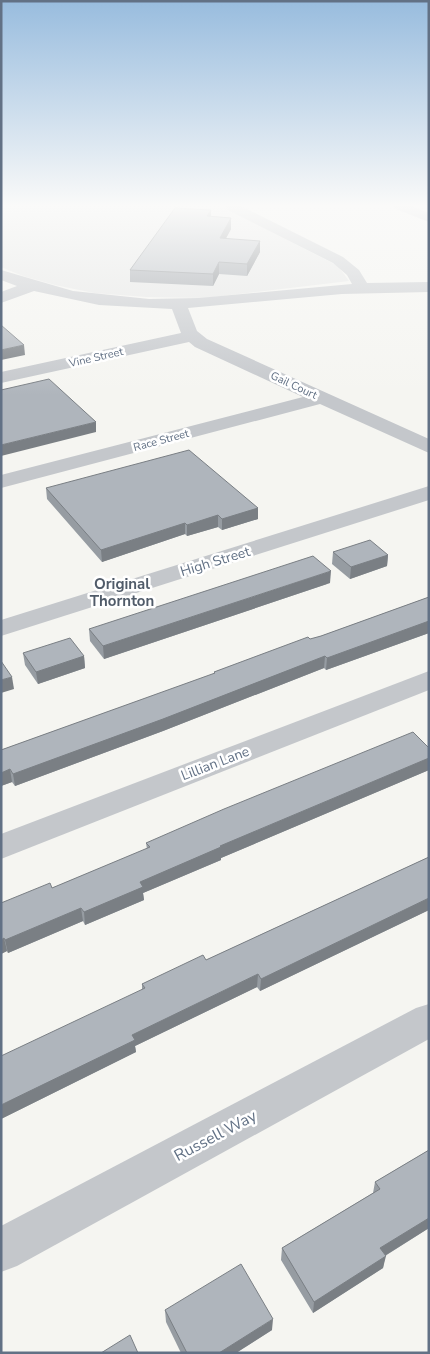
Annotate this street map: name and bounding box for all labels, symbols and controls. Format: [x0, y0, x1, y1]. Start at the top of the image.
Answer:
street label: Vine Street [67, 344, 125, 371]
street label: Gail Court [268, 368, 320, 403]
street label: Race Street [132, 426, 191, 455]
street label: High Street [178, 542, 252, 581]
district label: Original Thornton [90, 574, 154, 611]
street label: Lillian Lane [178, 742, 252, 785]
street label: Russell Way [170, 1105, 261, 1167]

